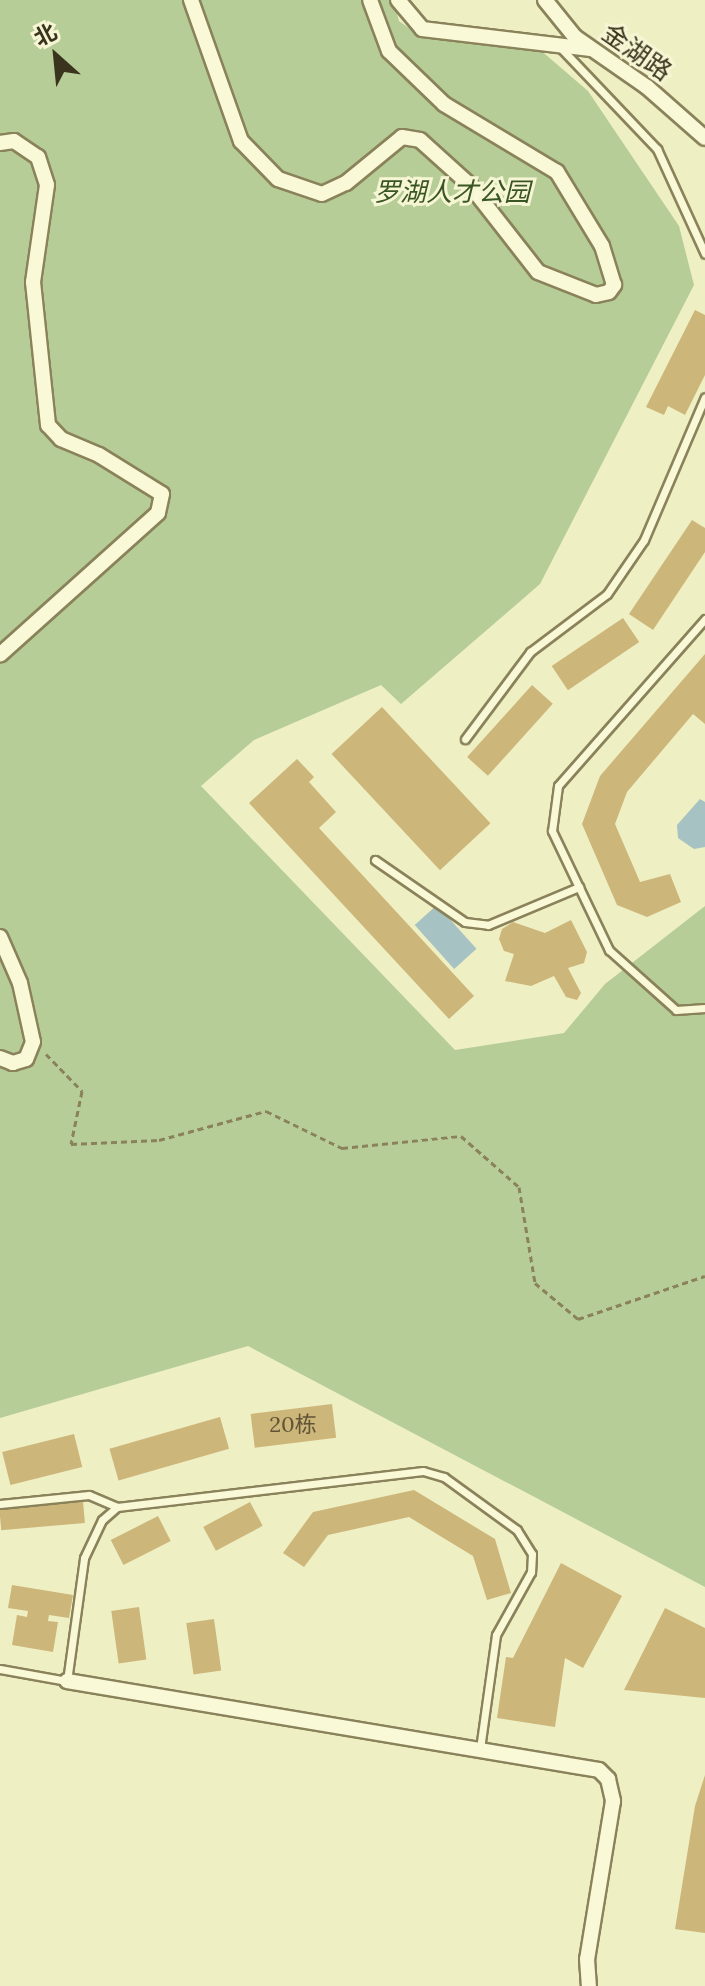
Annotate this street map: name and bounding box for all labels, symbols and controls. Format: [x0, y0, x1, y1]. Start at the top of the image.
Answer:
north arrow [16, 16, 96, 96]
text: 北 [29, 17, 61, 52]
street label: 金湖路 [596, 17, 678, 87]
park label: 罗湖人才公园 [374, 176, 530, 208]
house number: 20栋 [269, 1412, 317, 1438]

